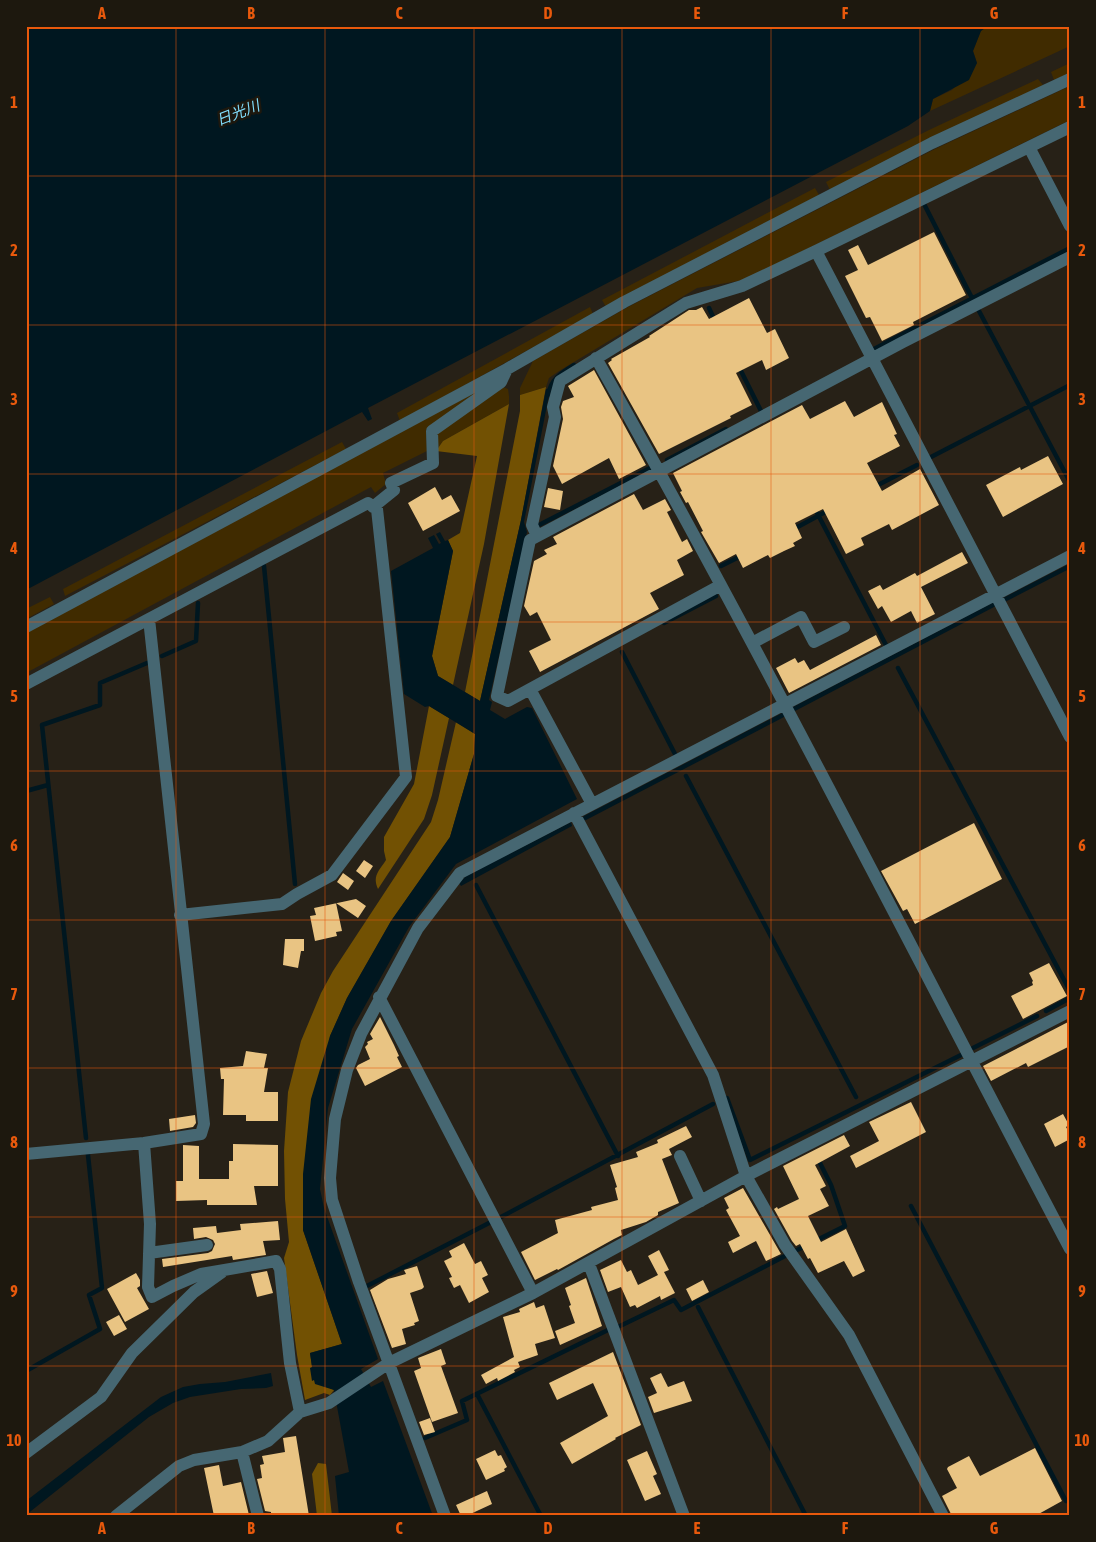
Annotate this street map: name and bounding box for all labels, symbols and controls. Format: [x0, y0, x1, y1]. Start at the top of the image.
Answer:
text: A [97, 4, 106, 22]
text: B [247, 4, 255, 22]
text: C [395, 4, 403, 22]
text: D [544, 4, 553, 22]
text: E [694, 4, 701, 22]
text: F [842, 4, 849, 22]
text: G [990, 4, 999, 22]
text: 1 [10, 93, 18, 111]
text: 1 [1078, 93, 1086, 111]
water label: 日光川 [214, 96, 264, 129]
text: 2 [10, 241, 18, 259]
text: 2 [1078, 241, 1086, 259]
text: 3 [10, 390, 18, 408]
text: 3 [1078, 390, 1086, 408]
text: 4 [9, 539, 18, 557]
text: 4 [1077, 539, 1086, 557]
text: 5 [10, 687, 18, 705]
text: 5 [1078, 687, 1086, 705]
text: 6 [10, 836, 18, 854]
text: 6 [1078, 836, 1086, 854]
text: 7 [10, 985, 18, 1003]
text: 7 [1078, 985, 1086, 1003]
text: 8 [10, 1133, 18, 1151]
text: 8 [1078, 1133, 1086, 1151]
text: 9 [10, 1282, 18, 1300]
text: 9 [1078, 1282, 1086, 1300]
text: 10 [6, 1431, 22, 1449]
text: 10 [1074, 1431, 1090, 1449]
text: A [97, 1519, 106, 1537]
text: B [247, 1519, 255, 1537]
text: C [395, 1519, 403, 1537]
text: D [544, 1519, 553, 1537]
text: E [694, 1519, 701, 1537]
text: F [842, 1519, 849, 1537]
text: G [990, 1519, 999, 1537]

